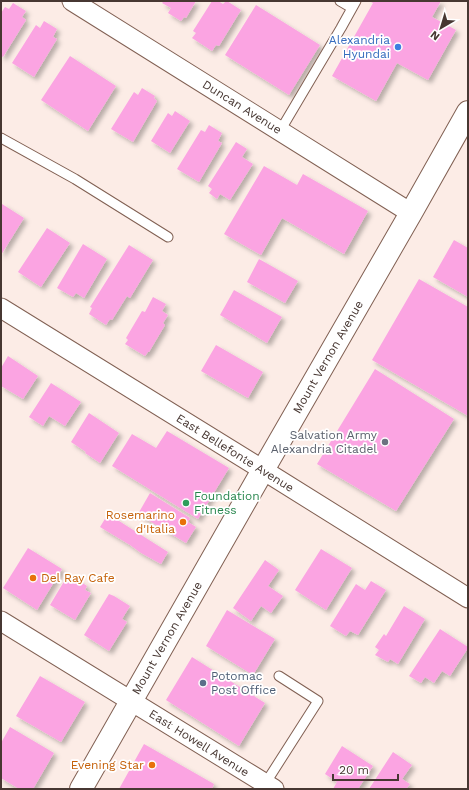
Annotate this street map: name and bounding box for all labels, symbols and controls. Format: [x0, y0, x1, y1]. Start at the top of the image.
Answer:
north arrow [421, 8, 461, 48]
text: N [428, 28, 442, 43]
place label: Alexandria Hyundai [329, 33, 390, 61]
marker: Alexandria Hyundai [393, 42, 403, 52]
street label: Duncan Avenue [200, 77, 284, 137]
street label: Mount Vernon Avenue [290, 298, 366, 416]
street label: East Bellefonte Avenue [174, 411, 296, 495]
place label: Salvation Army Alexandria Citadel [271, 428, 378, 456]
marker: Salvation Army Alexandria Citadel [380, 437, 390, 447]
place label: Foundation Fitness [194, 489, 260, 517]
marker: Foundation Fitness [181, 498, 191, 508]
place label: Rosemarino d'Italia [106, 508, 175, 536]
marker: Rosemarino d'Italia [178, 517, 188, 527]
place label: Del Ray Cafe [41, 571, 115, 585]
marker: Del Ray Cafe [28, 573, 38, 583]
street label: Mount Vernon Avenue [129, 579, 205, 697]
place label: Potomac Post Office [211, 669, 276, 697]
marker: Potomac Post Office [198, 678, 208, 688]
street label: East Howell Avenue [146, 706, 252, 780]
scale bar [333, 756, 398, 782]
place label: Evening Star [71, 758, 144, 772]
marker: Evening Star [147, 760, 157, 770]
text: 20 m [339, 763, 369, 777]

